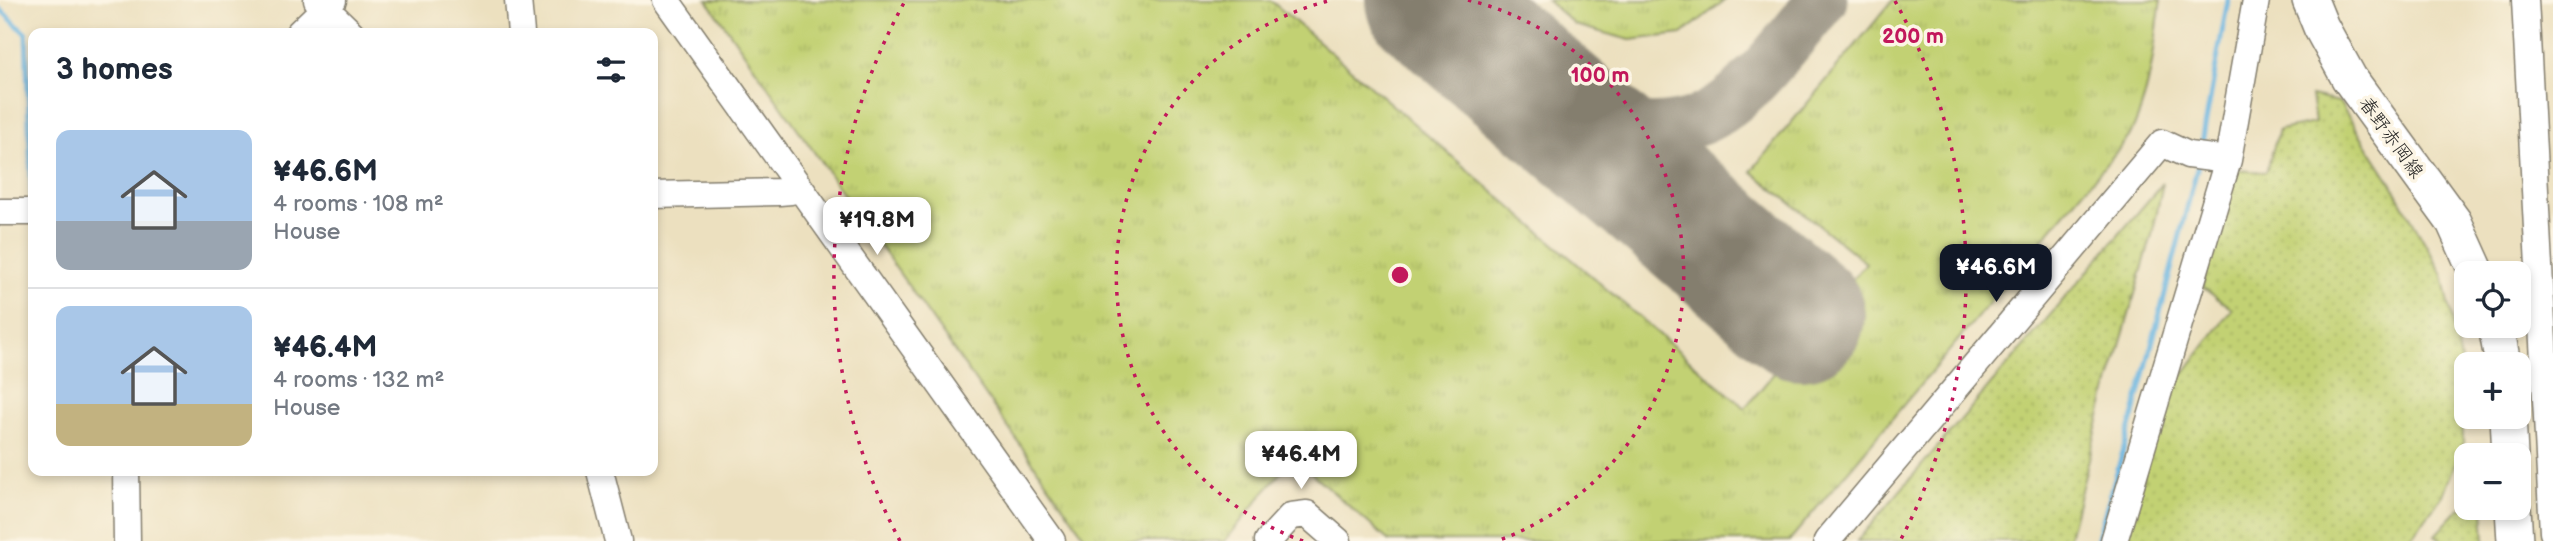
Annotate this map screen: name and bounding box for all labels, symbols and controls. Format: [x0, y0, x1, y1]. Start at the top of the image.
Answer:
text: 200 m [1882, 24, 1944, 49]
icon: filters [592, 51, 630, 89]
text: 3 homes [56, 52, 173, 88]
text: 100 m [1571, 63, 1629, 88]
street label: 春野赤岡線 [2354, 93, 2428, 183]
text: ¥46.6M [273, 154, 378, 190]
icon: home [112, 158, 196, 242]
text: 4 rooms · 108 m² [273, 190, 444, 218]
pin: ¥19.8M [820, 198, 934, 257]
text: ¥19.8M [839, 206, 915, 234]
text: House [273, 218, 340, 246]
pin: ¥46.6M [1939, 244, 2053, 304]
text: ¥46.6M [1956, 253, 2036, 281]
map controls [2454, 261, 2531, 520]
button: locate [2454, 261, 2531, 338]
centre of rings [1388, 263, 1412, 287]
text: ¥46.4M [273, 330, 377, 366]
icon: home [112, 334, 196, 418]
button: + [2454, 352, 2531, 429]
text: 4 rooms · 132 m² [273, 366, 444, 394]
text: House [273, 394, 340, 422]
pin: ¥46.4M [1244, 432, 1358, 491]
text: ¥46.4M [1261, 440, 1341, 468]
button: − [2454, 443, 2531, 520]

